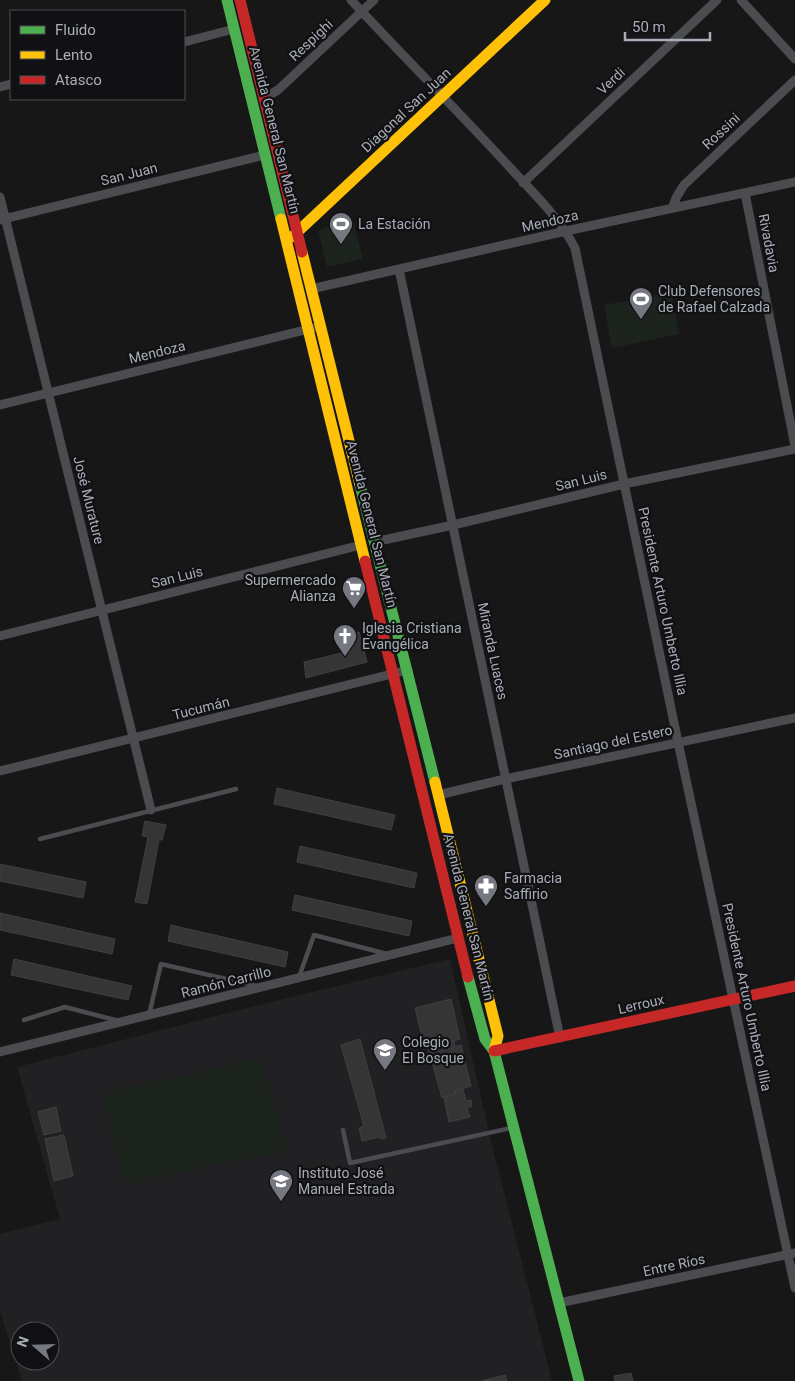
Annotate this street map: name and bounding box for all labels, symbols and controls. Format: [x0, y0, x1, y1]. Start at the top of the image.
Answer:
legend [10, 10, 185, 100]
scale bar [625, 10, 710, 42]
street label: Respighi [286, 16, 336, 64]
text: 50 m [632, 18, 666, 36]
text: Fluido [55, 21, 96, 39]
street label: Avenida General San Martín [246, 45, 304, 215]
text: Lento [55, 46, 93, 64]
street label: Verdi [594, 64, 628, 98]
street label: Diagonal San Juan [358, 65, 454, 155]
text: Atasco [55, 71, 102, 89]
street label: Rossini [699, 110, 743, 152]
street label: San Juan [99, 159, 159, 189]
street label: Mendoza [520, 207, 580, 235]
sports icon: La Estación [328, 211, 354, 245]
street label: Rivadavia [755, 212, 783, 274]
place label: La Estación [358, 216, 430, 232]
place label: Club Defensores de Rafael Calzada [658, 283, 770, 315]
sports icon: Club Defensores de Rafael Calzada [628, 286, 654, 320]
street label: Mendoza [127, 337, 187, 367]
street label: Avenida General San Martín [343, 439, 401, 609]
street label: José Murature [70, 454, 108, 546]
street label: San Luis [553, 466, 609, 494]
street label: Presidente Arturo Umberto Illia [635, 505, 691, 697]
street label: San Luis [149, 563, 205, 591]
place label: Supermercado Alianza [245, 572, 336, 604]
supermarket icon: Supermercado Alianza [341, 575, 367, 609]
street label: Miranda Luaces [475, 601, 511, 701]
place label: Iglesia Cristiana Evangélica [362, 620, 462, 652]
church icon: Iglesia Cristiana Evangélica [332, 623, 358, 657]
street label: Tucumán [171, 693, 231, 723]
street label: Santiago del Estero [552, 722, 674, 762]
street label: Avenida General San Martín [440, 832, 498, 1002]
place label: Farmacia Saffirio [504, 870, 562, 902]
pharmacy icon: Farmacia Saffirio [473, 873, 499, 907]
street label: Presidente Arturo Umberto Illia [719, 901, 775, 1093]
street label: Ramón Carrillo [179, 963, 273, 1001]
street label: Lerroux [616, 991, 666, 1017]
place label: Colegio El Bosque [402, 1034, 464, 1066]
school or university icon: Colegio El Bosque [372, 1037, 398, 1071]
place label: Instituto José Manuel Estrada [298, 1165, 395, 1197]
school or university icon: Instituto José Manuel Estrada [268, 1168, 294, 1202]
street label: Entre Ríos [641, 1251, 707, 1279]
north arrow [10, 1321, 60, 1371]
text: N [14, 1334, 32, 1349]

